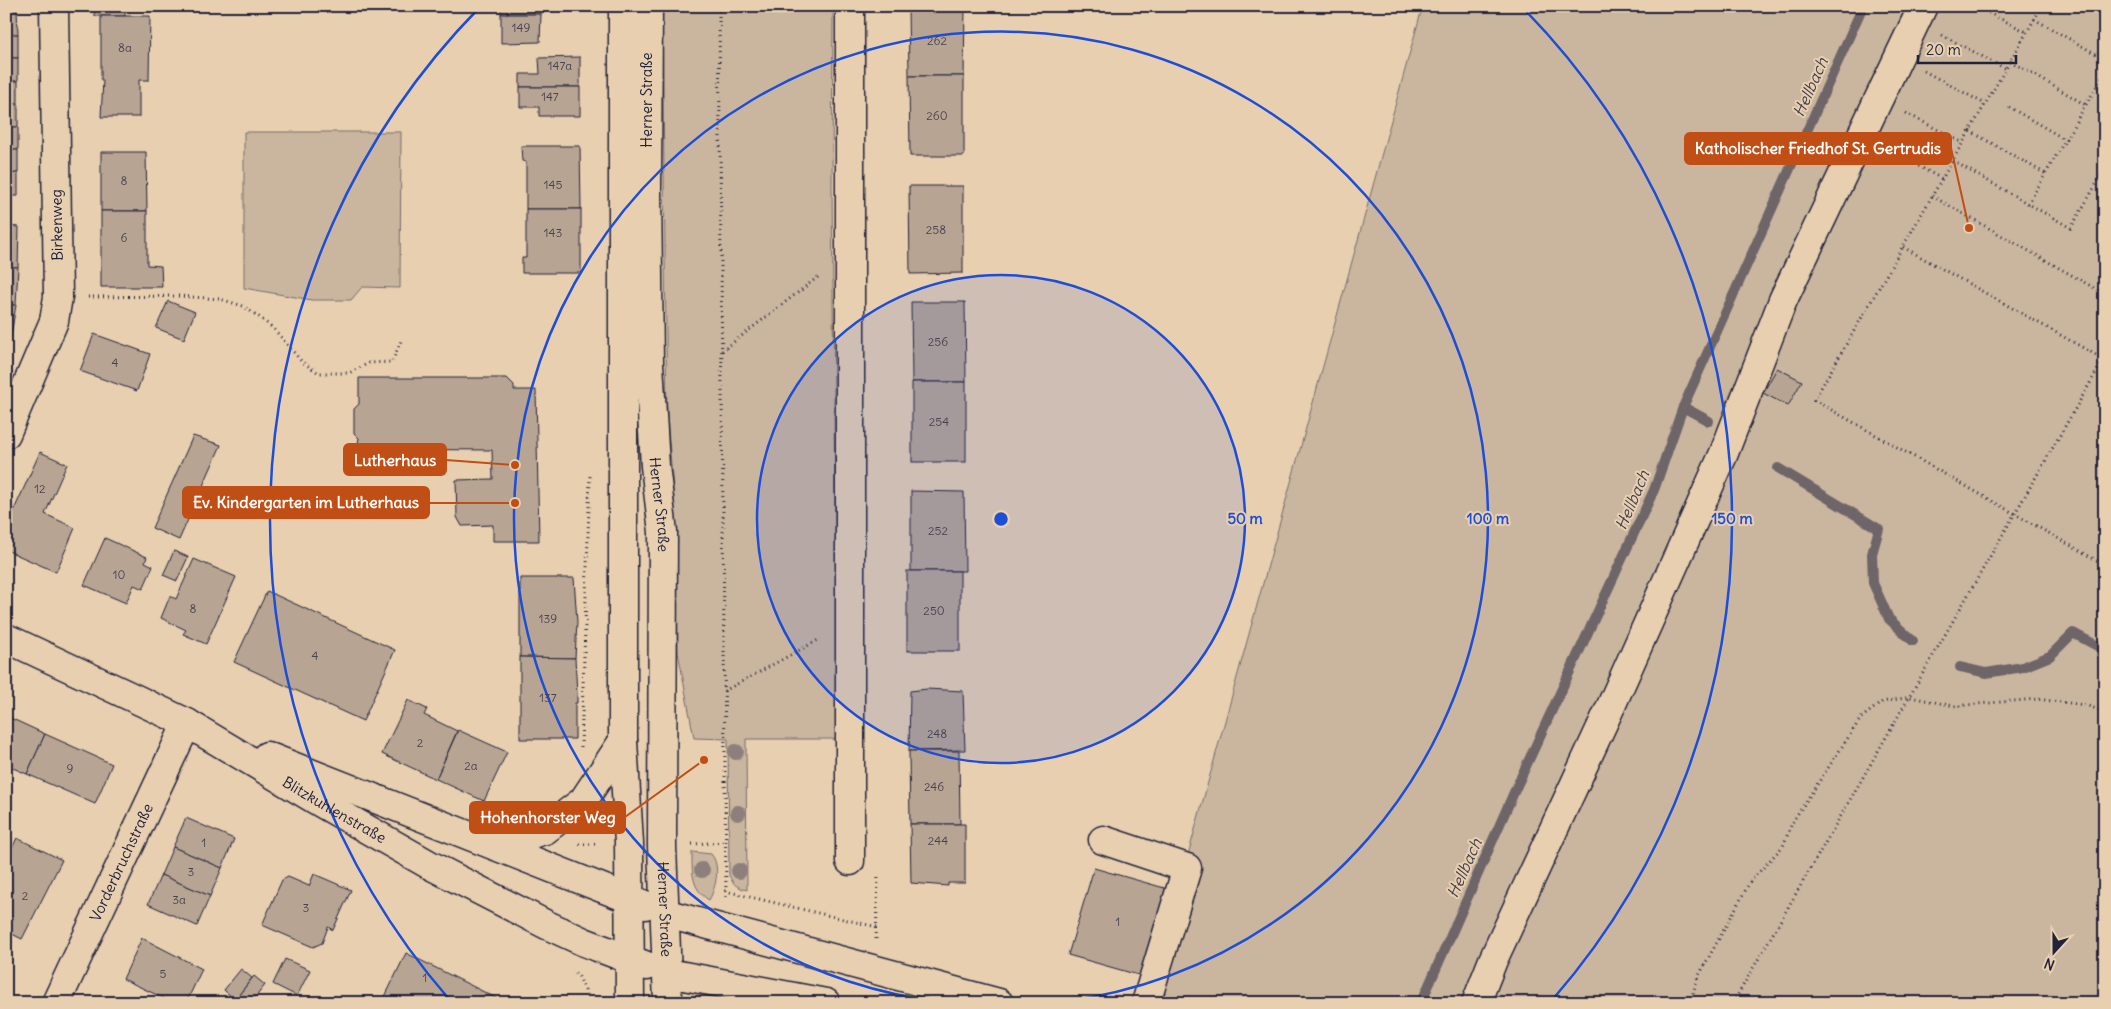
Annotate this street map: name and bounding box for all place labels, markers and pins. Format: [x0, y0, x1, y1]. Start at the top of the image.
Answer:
callout: Katholischer Friedhof St. Gertrudis [1685, 133, 1951, 164]
callout: Lutherhaus [344, 444, 446, 475]
callout: Ev. Kindergarten im Lutherhaus [183, 487, 429, 518]
centre of rings [992, 510, 1010, 528]
callout: Hohenhorster Weg [470, 802, 625, 833]

